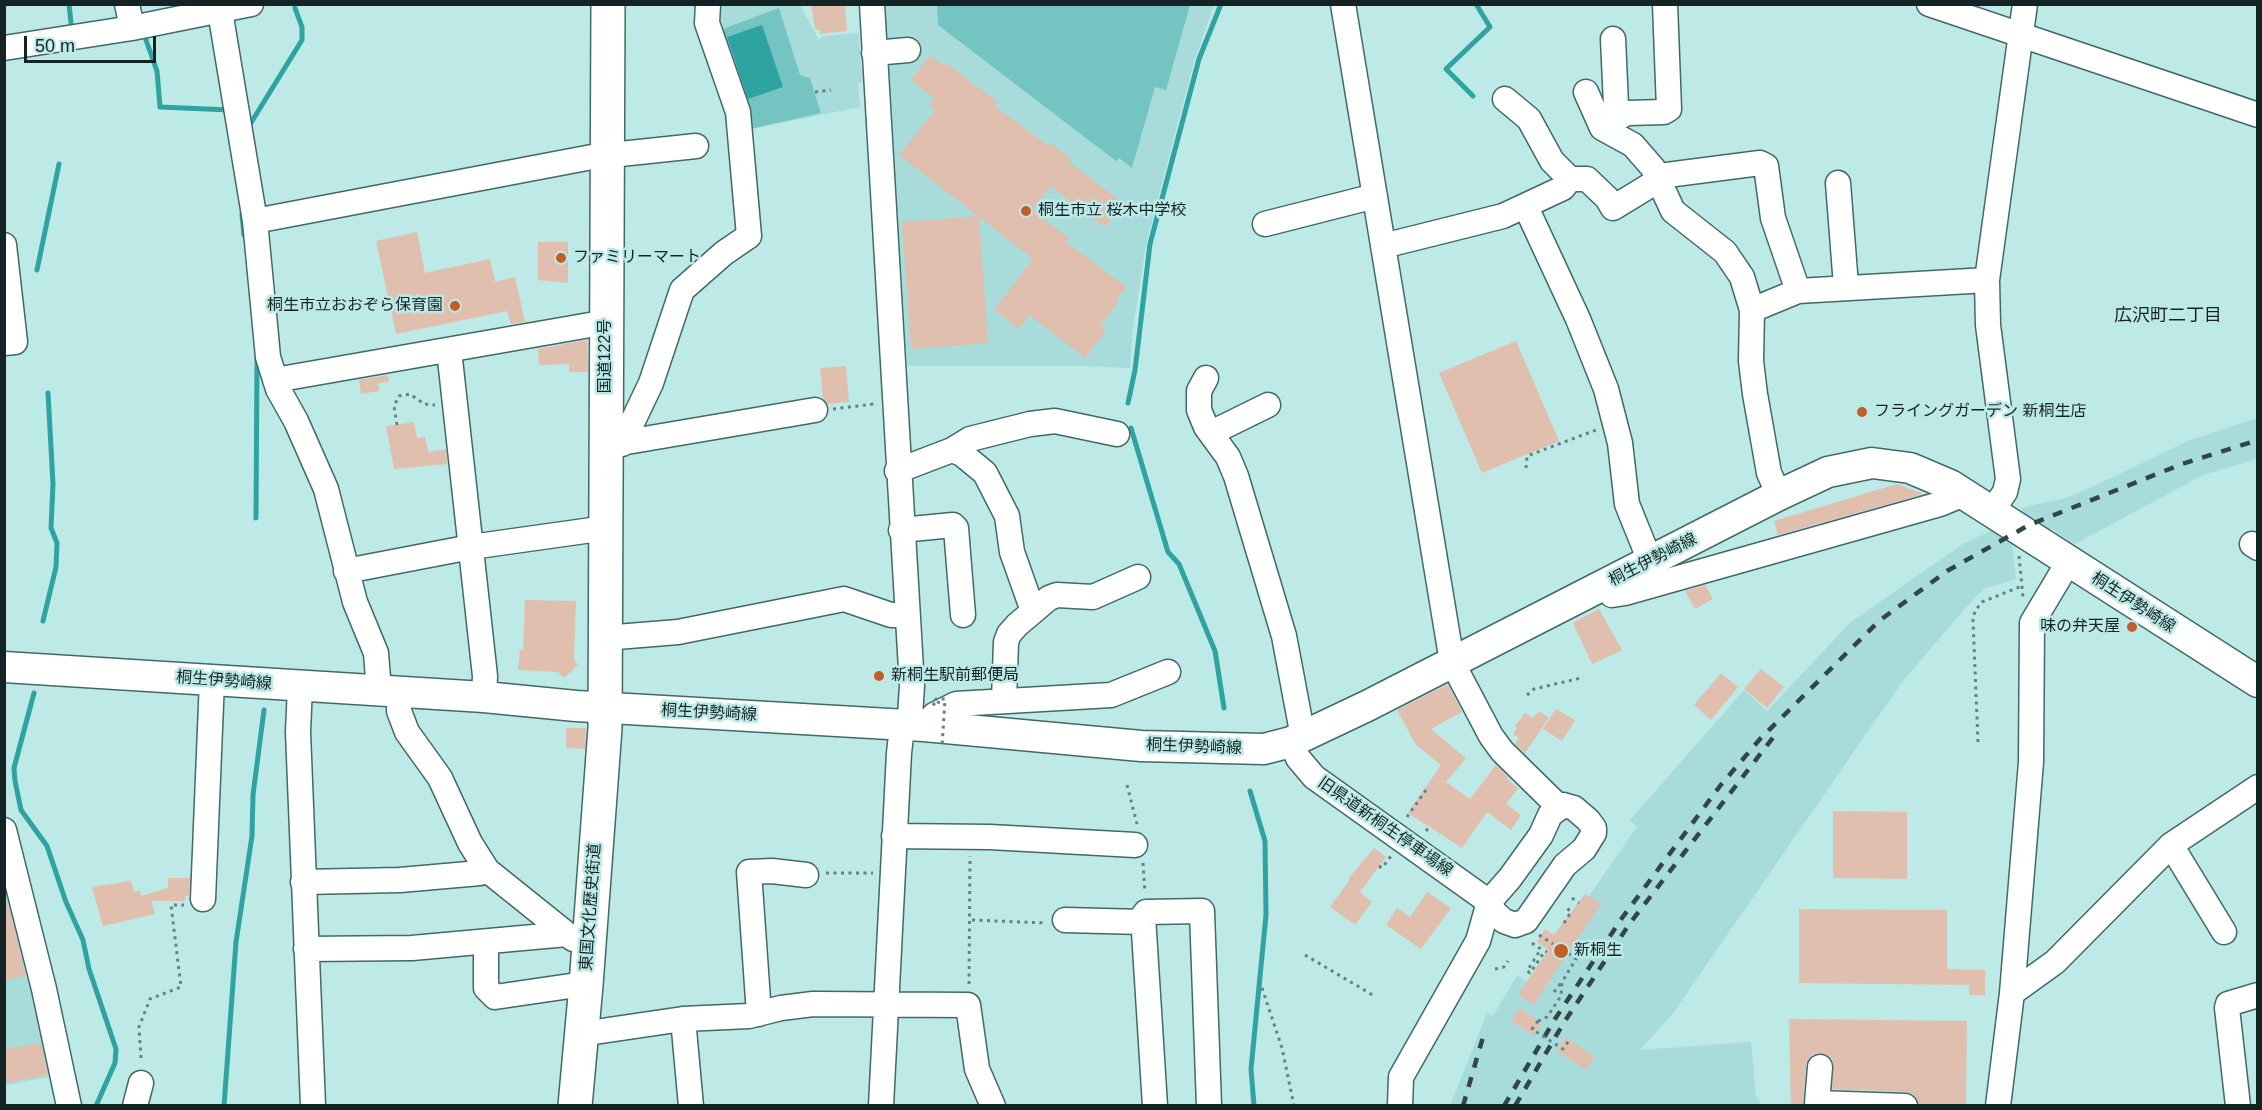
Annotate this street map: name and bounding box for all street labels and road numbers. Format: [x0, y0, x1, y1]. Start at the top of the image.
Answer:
street label: 国道122号 [596, 319, 616, 393]
street label: 桐生伊勢崎線 [1606, 530, 1700, 590]
street label: 桐生伊勢崎線 [2088, 569, 2178, 637]
street label: 桐生伊勢崎線 [175, 668, 273, 694]
street label: 桐生伊勢崎線 [661, 701, 757, 725]
street label: 桐生伊勢崎線 [1146, 736, 1242, 758]
street label: 旧県道新桐生停車場線 [1314, 773, 1456, 881]
street label: 東国文化歴史街道 [577, 842, 605, 972]

